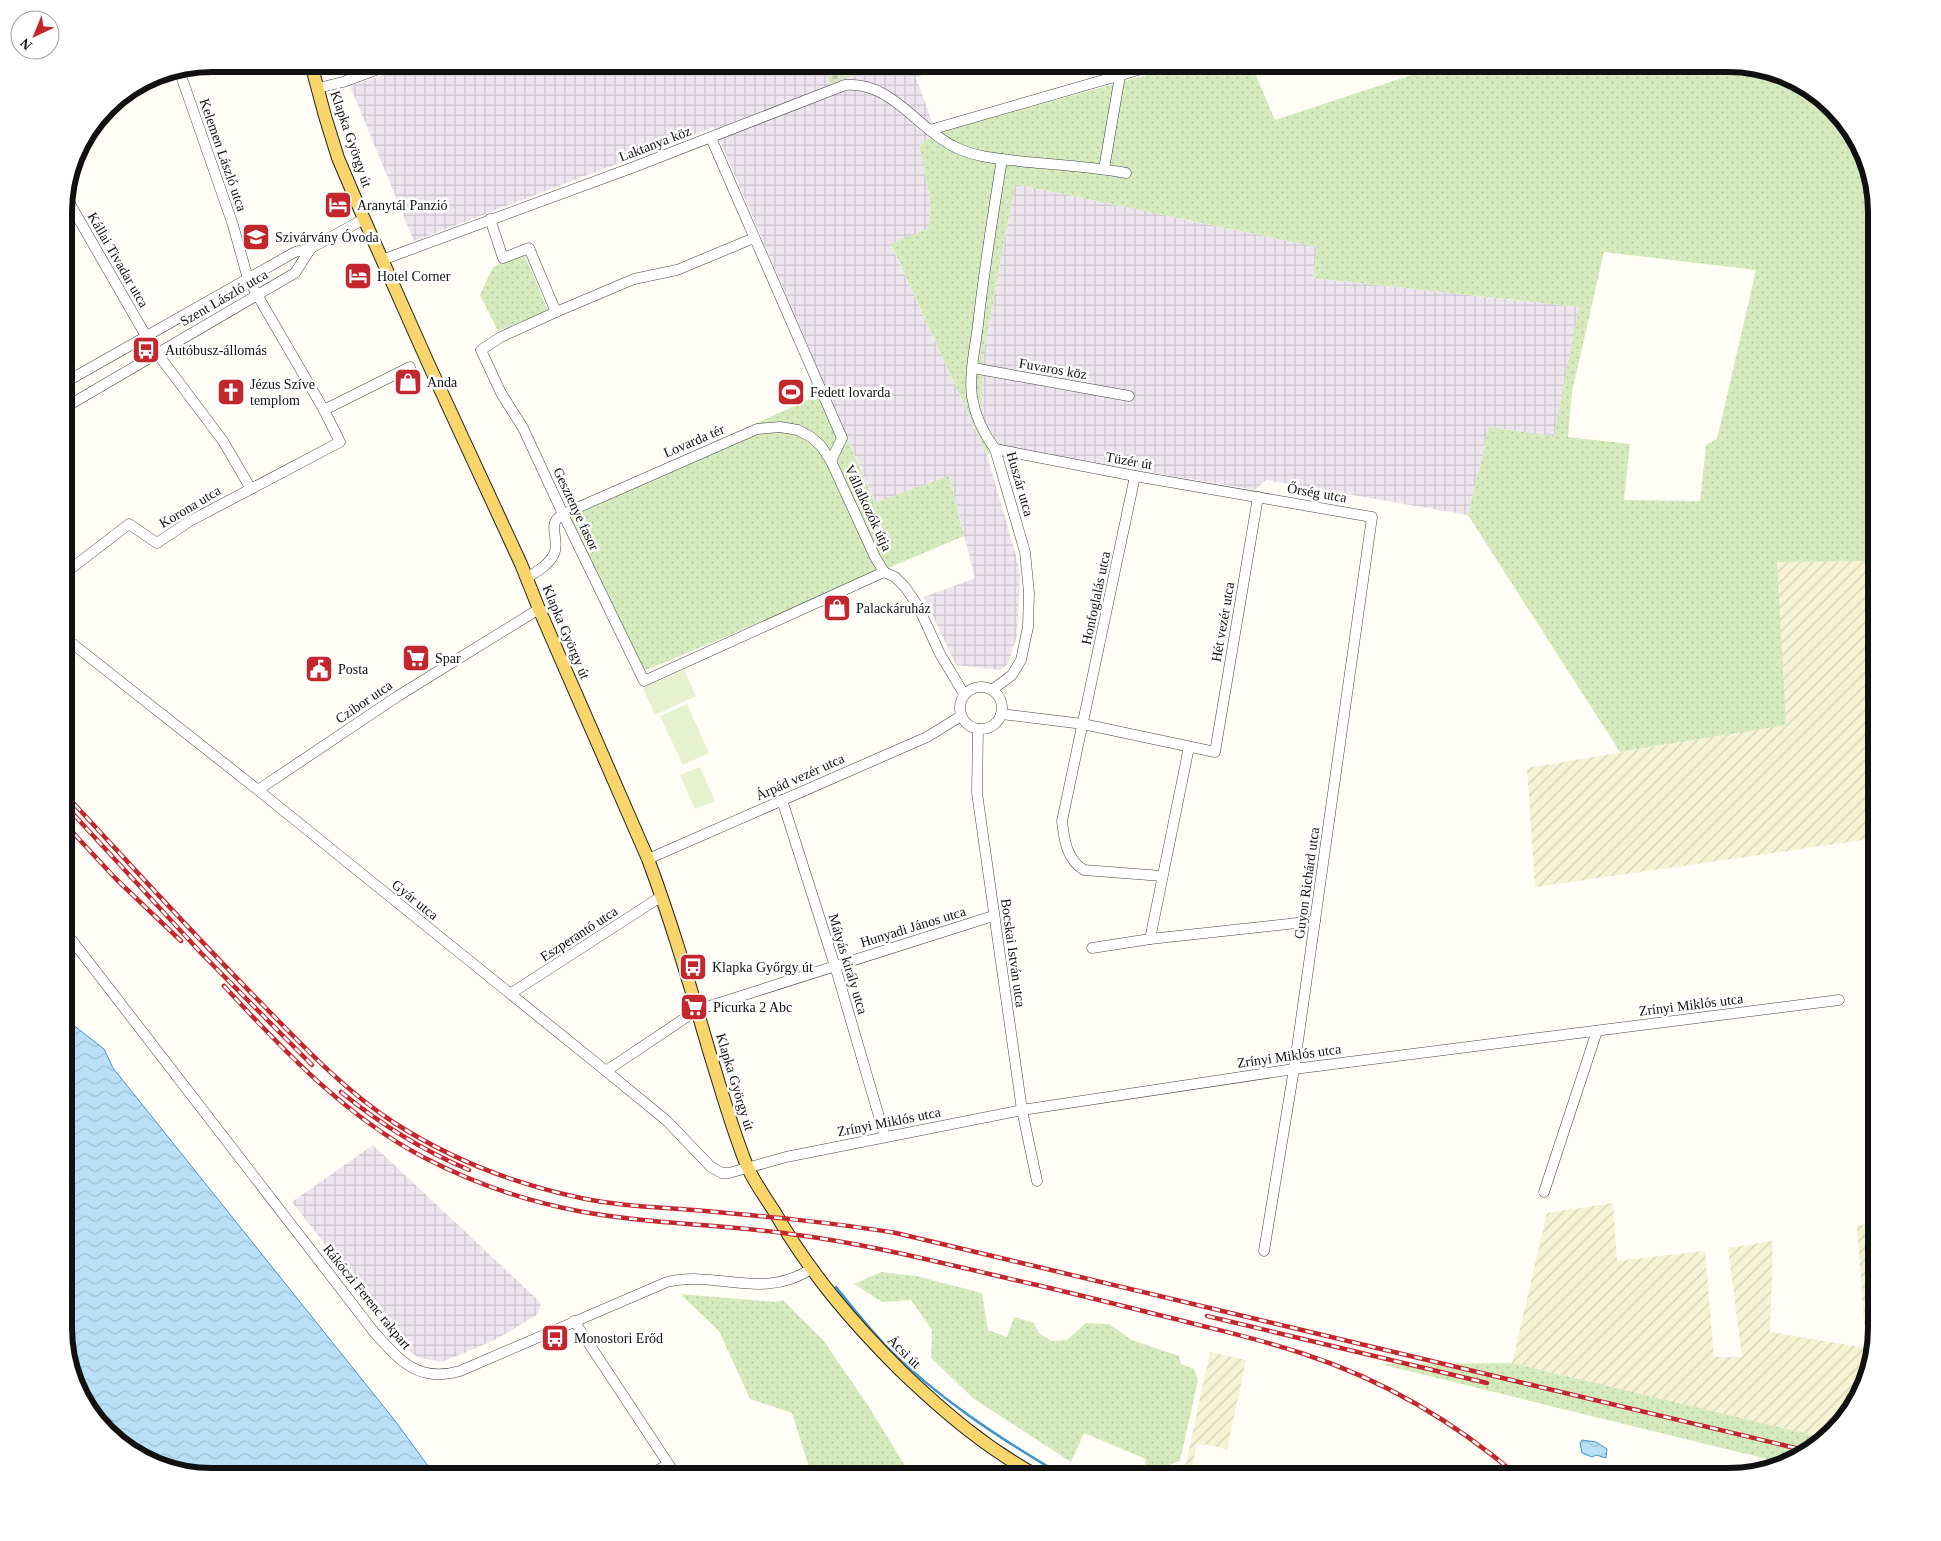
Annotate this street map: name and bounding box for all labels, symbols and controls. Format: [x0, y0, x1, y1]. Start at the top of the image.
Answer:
north arrow [10, 10, 60, 60]
text: N [17, 35, 35, 53]
street label: Klapka György út [327, 89, 375, 189]
street label: Kelemen László utca [197, 97, 250, 214]
street label: Laktanya köz [617, 123, 693, 165]
hotel icon: Aranytál Panzió [323, 190, 353, 220]
place label: Aranytál Panzió [357, 198, 448, 213]
street label: Kállai Tivadar utca [85, 210, 152, 311]
school or university icon: Szivárvány Óvoda [241, 222, 271, 252]
place label: Szivárvány Óvoda [275, 229, 380, 245]
hotel icon: Hotel Corner [343, 261, 373, 291]
street label: Szent László utca [177, 266, 271, 329]
place label: Hotel Corner [377, 269, 451, 284]
bus stop icon: Autóbusz-állomás [131, 335, 161, 365]
place label: Autóbusz-állomás [165, 343, 267, 358]
street label: Fuvaros köz [1018, 356, 1088, 382]
shop icon: Anda [393, 367, 423, 397]
place label: Anda [427, 375, 458, 390]
church icon: Jézus Szíve templom [216, 377, 246, 407]
place label: Jézus Szíve templom [250, 377, 315, 408]
sports icon: Fedett lovarda [776, 377, 806, 407]
place label: Fedett lovarda [810, 385, 891, 400]
street label: Lovarda tér [661, 421, 727, 461]
street label: Huszár utca [1004, 450, 1037, 519]
street label: Tüzér út [1105, 450, 1154, 472]
street label: Vállalkozók útja [842, 463, 895, 554]
street label: Gesztenye fasor [550, 465, 602, 553]
street label: Őrség utca [1286, 479, 1349, 506]
street label: Korona utca [157, 482, 224, 531]
street label: Honfoglalás utca [1079, 549, 1113, 646]
street label: Hét vezér utca [1209, 580, 1238, 663]
street label: Klapka György út [539, 583, 593, 681]
shop icon: Palackáruház [822, 593, 852, 623]
place label: Palackáruház [856, 601, 931, 616]
supermarket icon: Spar [401, 643, 431, 673]
place label: Spar [435, 651, 461, 666]
public building icon: Posta [304, 654, 334, 684]
place label: Posta [338, 662, 369, 677]
street label: Czibor utca [333, 677, 396, 726]
street label: Árpád vezér utca [753, 749, 847, 803]
street label: Guyon Richárd utca [1292, 825, 1322, 940]
street label: Gyár utca [389, 877, 442, 924]
street label: Bocskai István utca [998, 898, 1028, 1009]
street label: Eszperantó utca [538, 903, 621, 965]
street label: Hunyadi János utca [858, 904, 968, 950]
street label: Mátyás király utca [826, 912, 871, 1017]
bus stop icon: Klapka Győrgy út [678, 952, 708, 982]
place label: Klapka Győrgy út [712, 960, 813, 975]
street label: Zrínyi Miklós utca [1638, 991, 1745, 1019]
supermarket icon: Picurka 2 Abc [679, 992, 709, 1022]
place label: Picurka 2 Abc [713, 1000, 792, 1015]
street label: Klapka György út [713, 1032, 757, 1133]
street label: Zrínyi Miklós utca [1236, 1041, 1343, 1071]
street label: Zrínyi Miklós utca [836, 1104, 943, 1139]
street label: Rákóczi Ferenc rakpart [320, 1242, 414, 1353]
bus stop icon: Monostori Erőd [540, 1323, 570, 1353]
place label: Monostori Erőd [574, 1331, 663, 1346]
street label: Ácsi út [884, 1332, 924, 1371]

